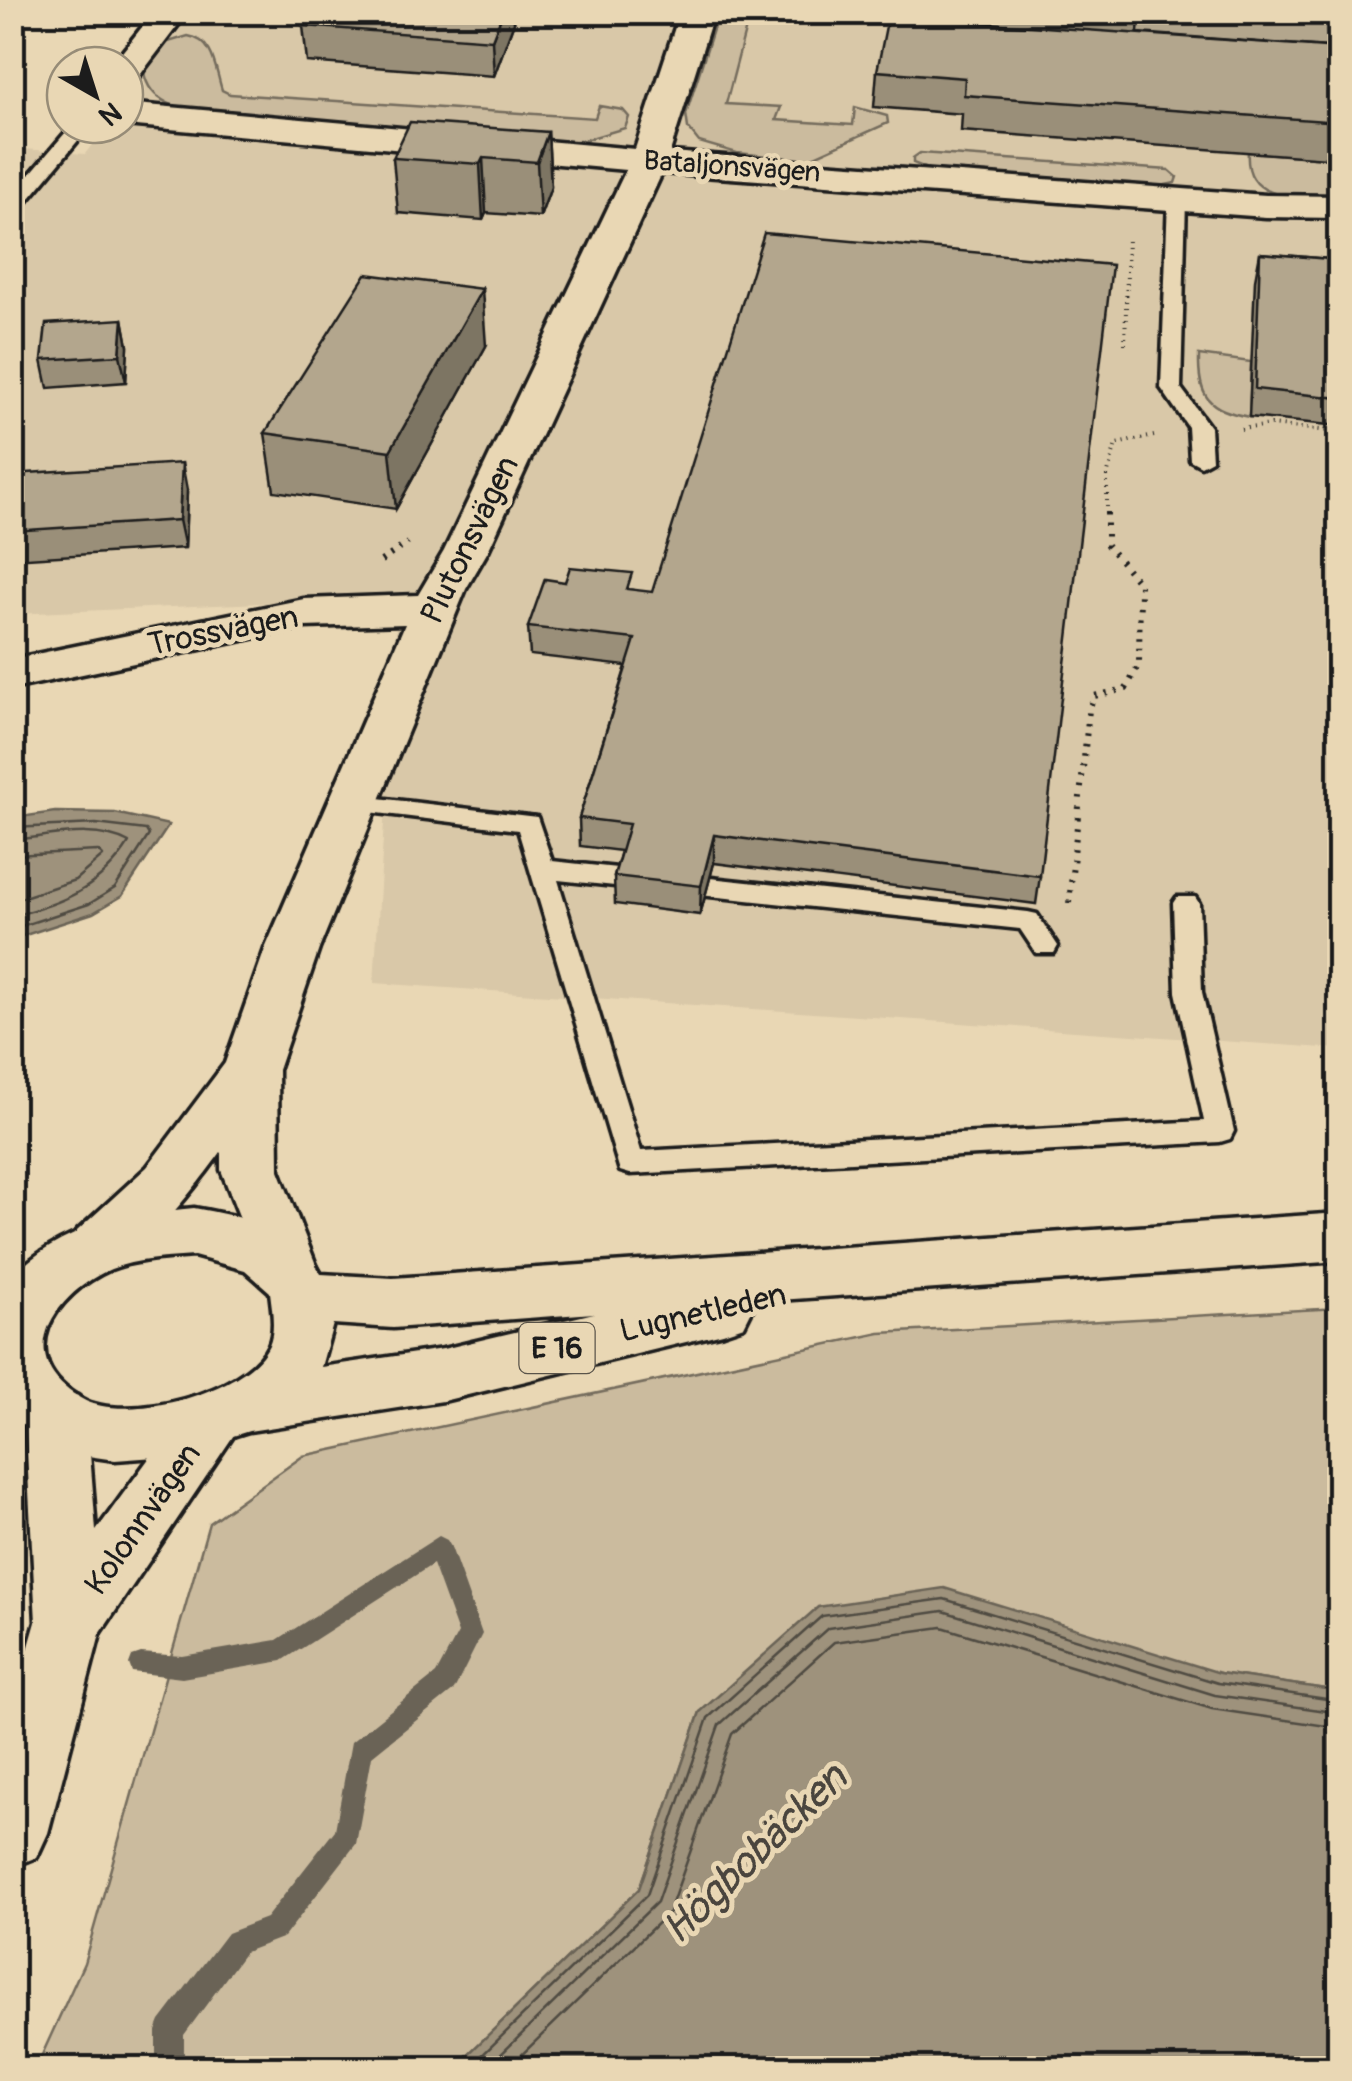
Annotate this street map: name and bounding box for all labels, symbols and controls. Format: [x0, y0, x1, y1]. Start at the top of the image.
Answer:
north arrow [45, 45, 145, 145]
text: N [91, 94, 128, 133]
street label: Bataljonsvägen [642, 143, 822, 191]
street label: Plutonsvägen [412, 449, 528, 631]
street label: Trossvägen [144, 597, 302, 665]
street label: Lugnetleden [616, 1274, 790, 1352]
road number: E 16 [520, 1323, 594, 1373]
street label: Kolonnvägen [76, 1435, 210, 1603]
water label: Högbobäcken [652, 1751, 860, 1955]

